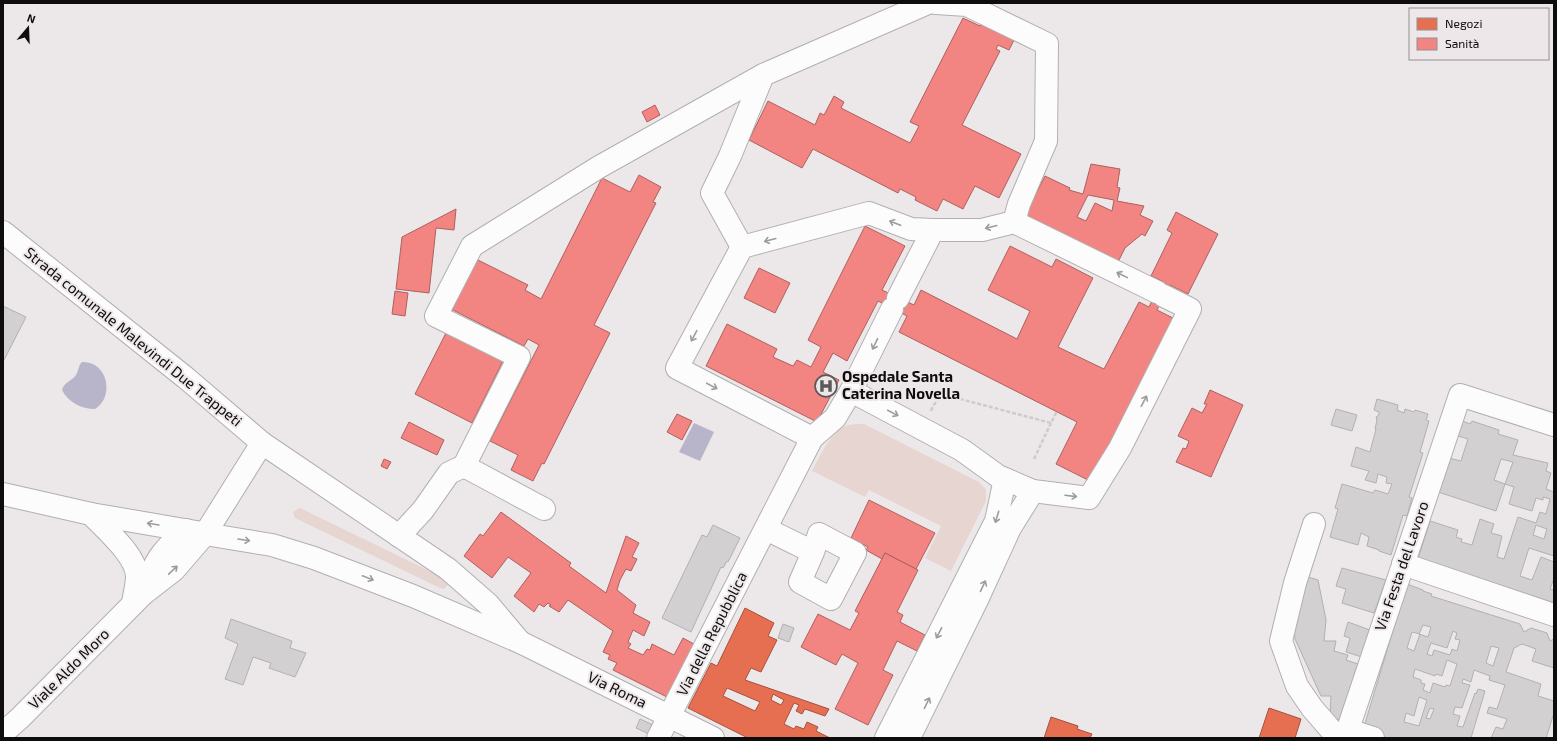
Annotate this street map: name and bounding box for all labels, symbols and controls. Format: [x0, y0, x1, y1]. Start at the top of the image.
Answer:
north arrow [8, 8, 48, 48]
legend [1409, 8, 1549, 60]
text: N [26, 11, 37, 26]
text: Negozi [1445, 16, 1482, 30]
text: Sanità [1445, 36, 1479, 50]
one-way arrow [889, 218, 901, 226]
one-way arrow [985, 224, 998, 232]
one-way arrow [764, 237, 777, 244]
street label: Strada comunale Malevindi Due Trappeti [21, 243, 246, 430]
one-way arrow [1116, 271, 1128, 278]
one-way arrow [690, 330, 698, 342]
one-way arrow [871, 337, 878, 349]
place label: Ospedale Santa Caterina Novella [842, 367, 960, 402]
hospital icon: Ospedale Santa Caterina Novella [813, 373, 839, 399]
one-way arrow [705, 383, 717, 390]
one-way arrow [1141, 395, 1148, 407]
one-way arrow [887, 410, 899, 417]
one-way arrow [1064, 492, 1077, 500]
street label: Via Festa del Lavoro [1370, 498, 1432, 633]
one-way arrow [993, 510, 1000, 523]
one-way arrow [147, 520, 160, 528]
one-way arrow [237, 536, 250, 544]
one-way arrow [168, 566, 178, 575]
street label: Via della Repubblica [672, 568, 750, 699]
one-way arrow [362, 574, 374, 582]
one-way arrow [980, 580, 987, 592]
street label: Viale Aldo Moro [24, 624, 112, 712]
one-way arrow [935, 627, 942, 639]
street label: Via Roma [585, 667, 650, 711]
one-way arrow [924, 698, 931, 710]

